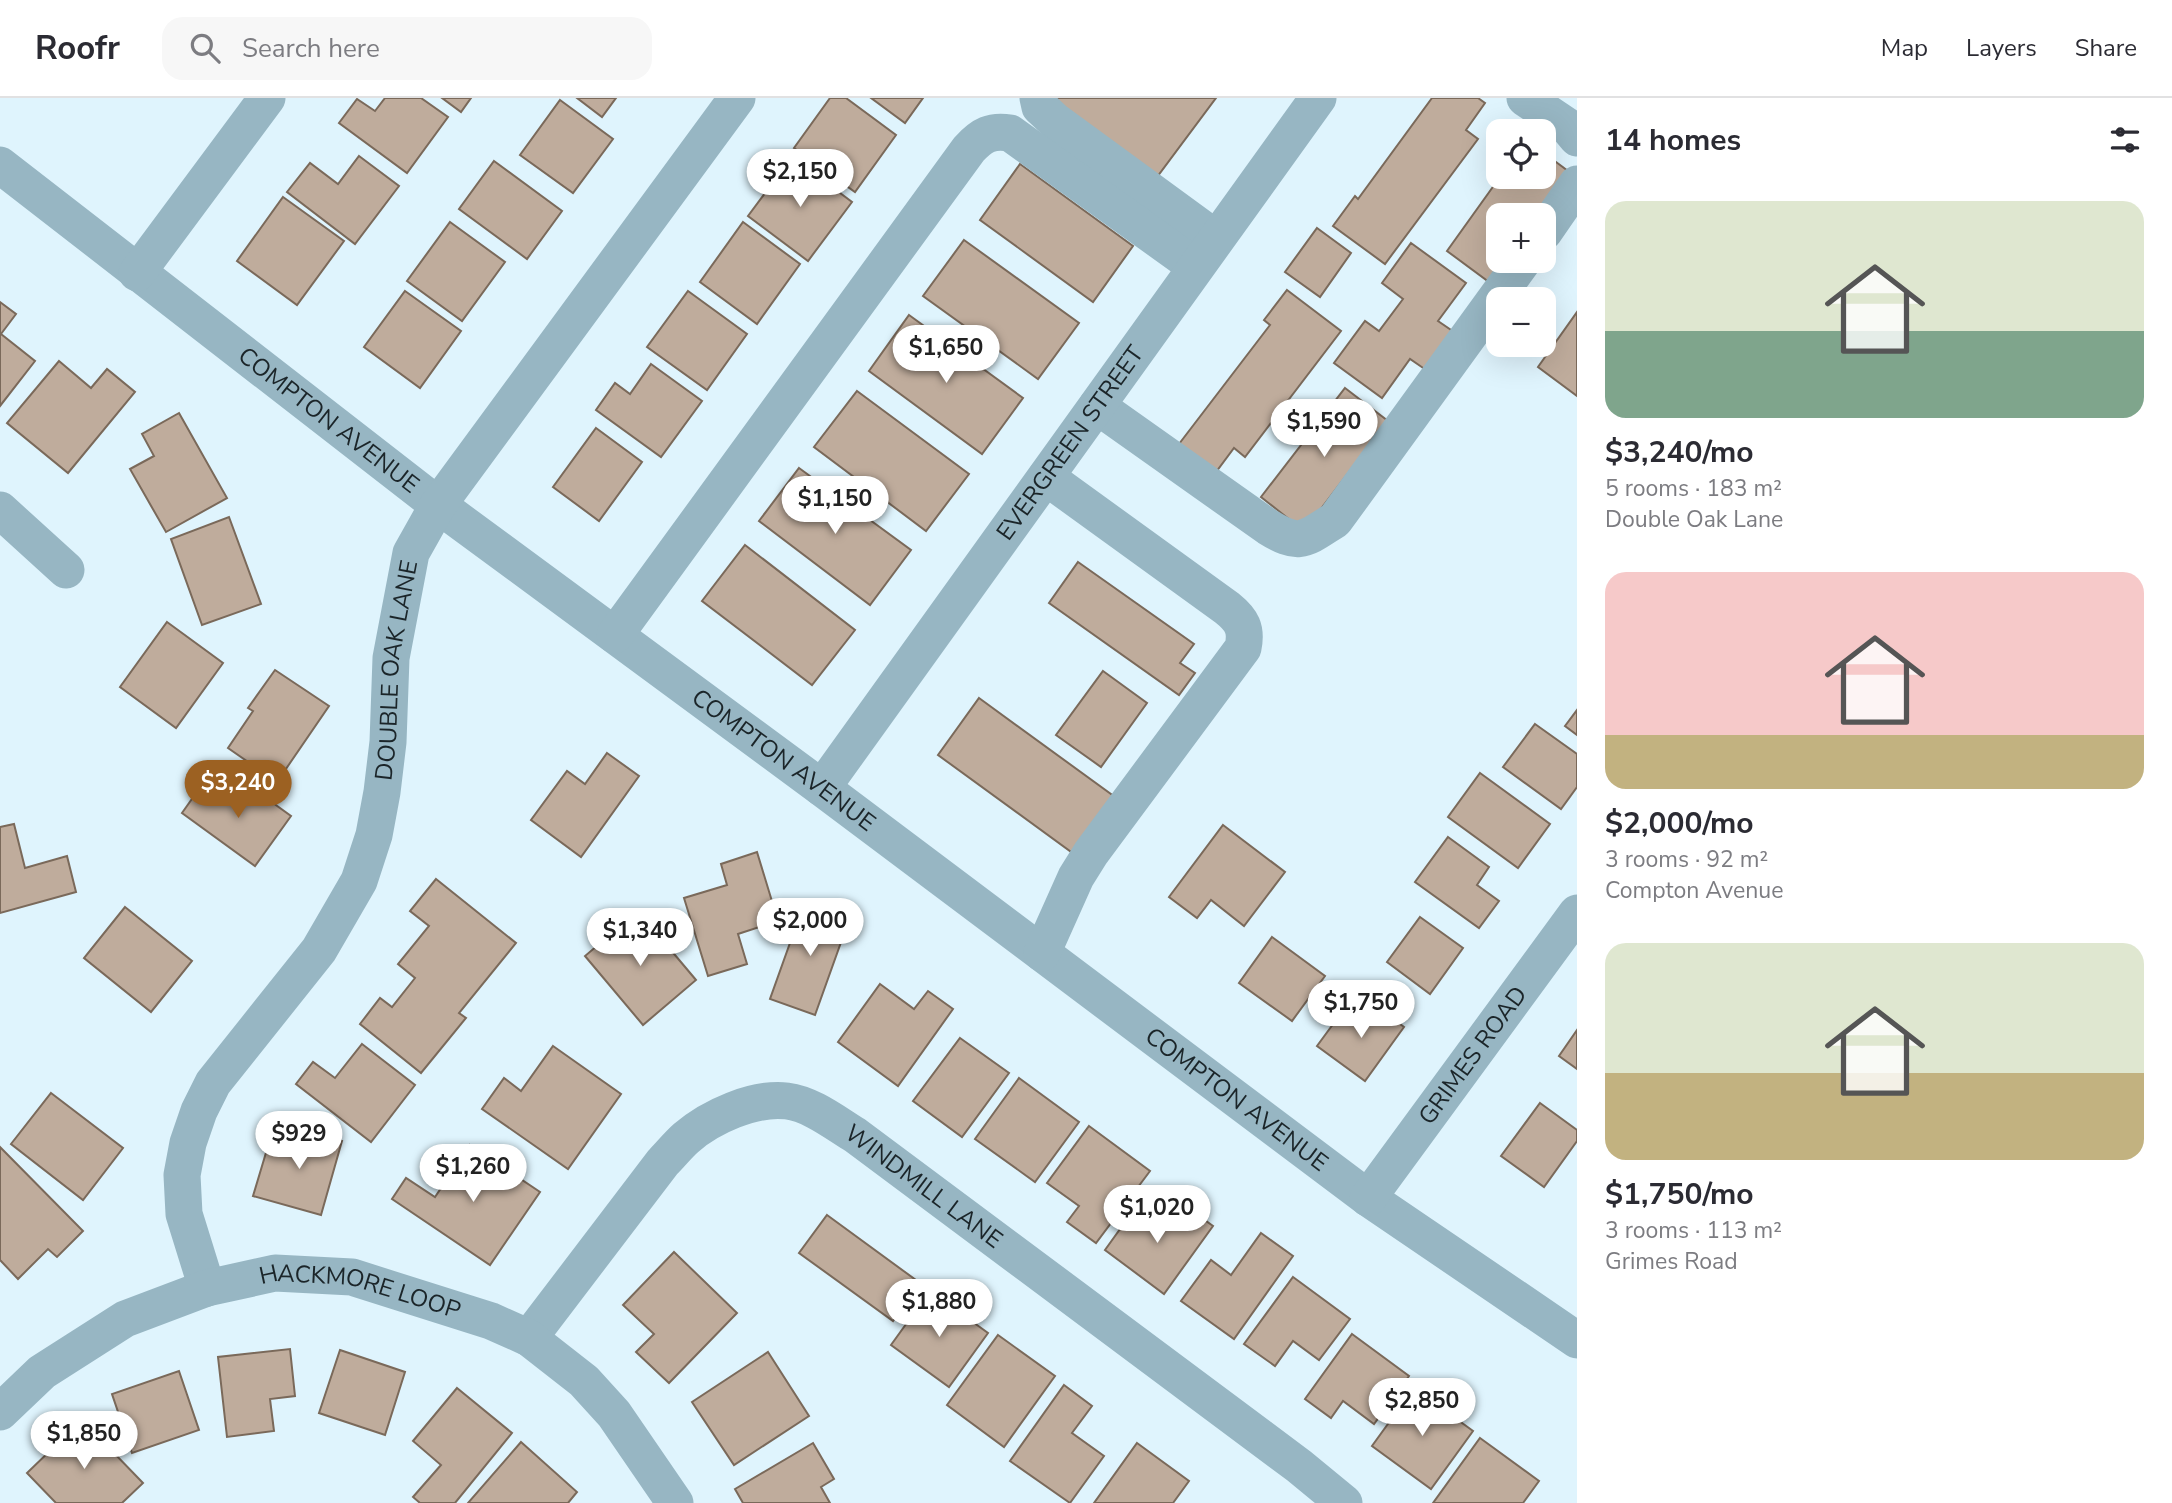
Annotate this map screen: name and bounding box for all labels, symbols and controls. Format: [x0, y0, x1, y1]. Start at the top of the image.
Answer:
search box [162, 17, 652, 80]
text: Roofr [35, 26, 120, 71]
icon: search [186, 29, 224, 67]
text: Search here [242, 31, 380, 66]
text: Map [1881, 32, 1928, 64]
text: Layers [1966, 32, 2037, 64]
text: Share [2075, 32, 2137, 64]
map controls [1486, 119, 1556, 357]
button: locate [1486, 119, 1556, 189]
text: 14 homes [1605, 120, 1741, 161]
icon: filters [2106, 121, 2144, 159]
pin: $2,150 [743, 150, 857, 209]
text: $2,150 [763, 156, 837, 187]
button: + [1486, 203, 1556, 273]
icon: home [1812, 246, 1938, 372]
button: − [1486, 287, 1556, 357]
pin: $1,650 [889, 326, 1003, 385]
text: $1,650 [909, 332, 983, 363]
street label: EVERGREEN STREET [989, 339, 1151, 547]
street label: COMPTON AVENUE [231, 340, 426, 501]
pin: $1,590 [1267, 400, 1381, 459]
text: $1,590 [1287, 406, 1361, 437]
text: $3,240/mo [1605, 432, 1754, 473]
text: 5 rooms · 183 m² [1605, 473, 1782, 504]
pin: $1,150 [778, 476, 892, 536]
text: $1,150 [798, 483, 872, 514]
text: Double Oak Lane [1605, 504, 1783, 535]
street label: DOUBLE OAK LANE [368, 557, 425, 782]
icon: home [1812, 617, 1938, 743]
street label: COMPTON AVENUE [685, 681, 882, 839]
pin: $3,240 [181, 760, 295, 820]
text: $3,240 [201, 767, 275, 798]
text: $2,000/mo [1605, 803, 1754, 844]
text: 3 rooms · 92 m² [1605, 844, 1768, 875]
text: Compton Avenue [1605, 875, 1783, 906]
pin: $2,000 [753, 898, 867, 958]
text: $2,000 [773, 905, 847, 936]
pin: $1,340 [583, 908, 697, 968]
text: $1,340 [603, 915, 677, 946]
street label: GRIMES ROAD [1411, 980, 1534, 1131]
pin: $1,750 [1304, 981, 1418, 1040]
text: $1,750 [1324, 987, 1398, 1018]
icon: home [1812, 988, 1938, 1114]
street label: COMPTON AVENUE [1139, 1020, 1335, 1179]
pin: $929 [258, 1112, 340, 1171]
street label: WINDMILL LANE [838, 1117, 1009, 1256]
text: $929 [271, 1118, 327, 1149]
pin: $1,260 [416, 1144, 530, 1204]
text: $1,260 [436, 1151, 510, 1182]
text: $1,750/mo [1605, 1174, 1754, 1215]
pin: $1,020 [1100, 1186, 1214, 1245]
text: $1,020 [1120, 1192, 1194, 1223]
text: 3 rooms · 113 m² [1605, 1215, 1782, 1246]
text: Grimes Road [1605, 1246, 1738, 1277]
street label: HACKMORE LOOP [256, 1257, 465, 1326]
pin: $1,880 [882, 1280, 996, 1339]
text: $1,880 [902, 1286, 976, 1317]
pin: $2,850 [1365, 1378, 1479, 1438]
text: $2,850 [1385, 1385, 1459, 1416]
pin: $1,850 [27, 1412, 141, 1471]
text: $1,850 [47, 1418, 121, 1449]

